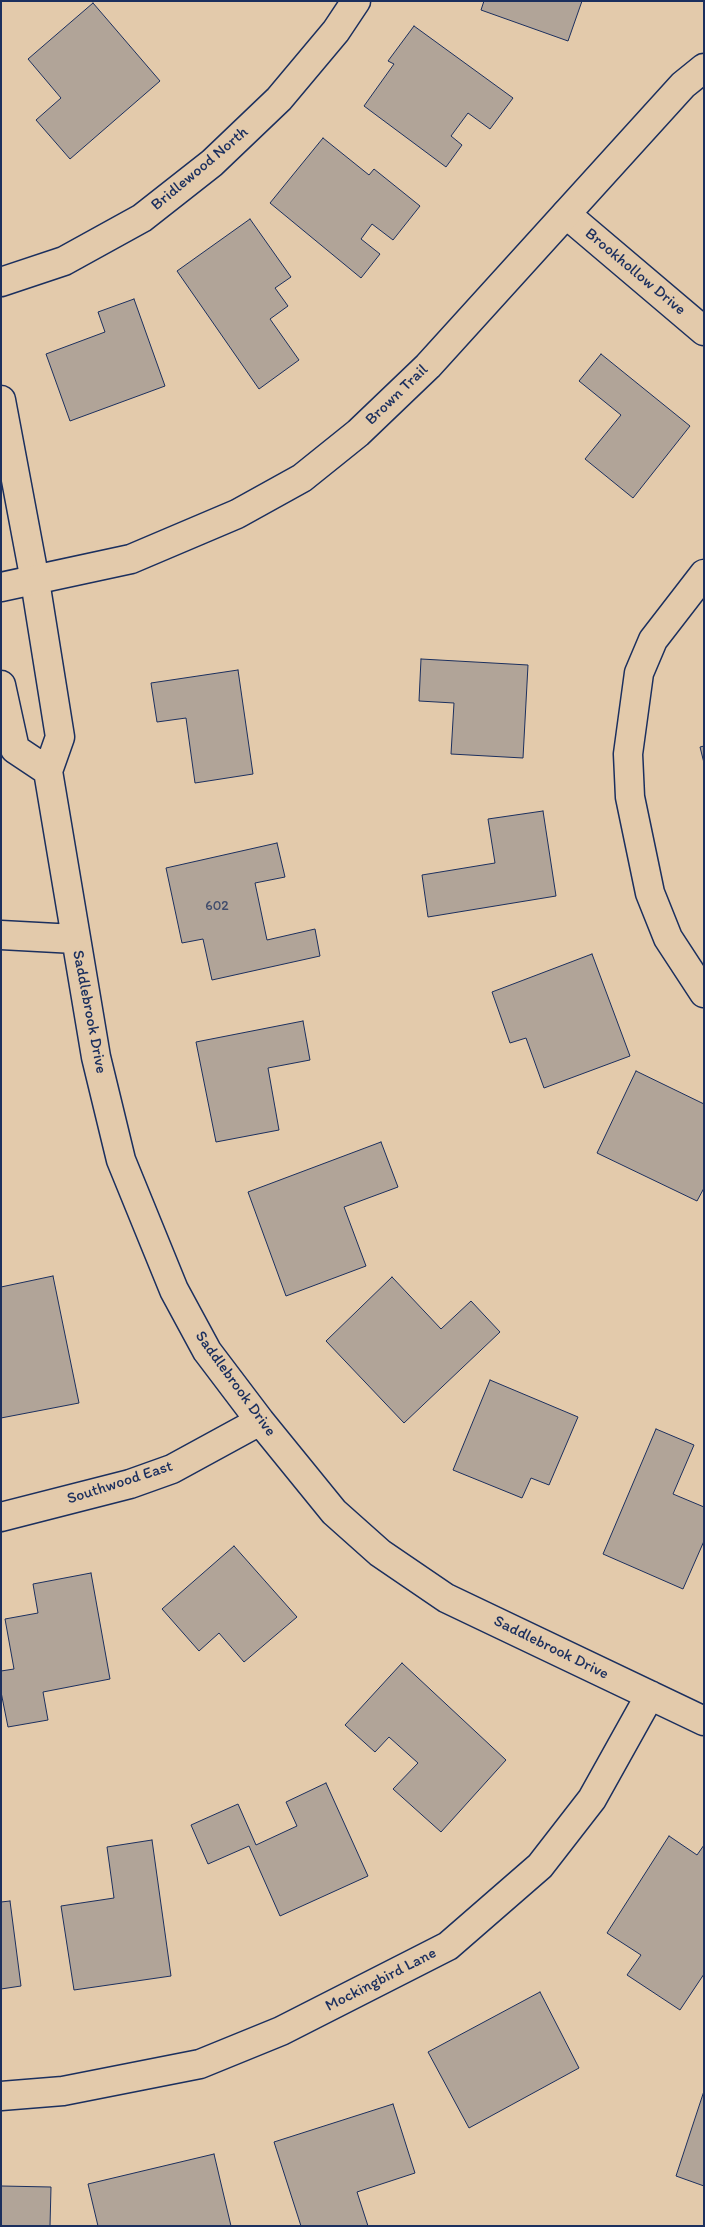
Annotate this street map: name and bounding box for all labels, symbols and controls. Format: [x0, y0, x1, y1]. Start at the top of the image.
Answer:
street label: Bridlewood North [148, 123, 252, 215]
street label: Brookhollow Drive [581, 224, 689, 320]
street label: Brown Trail [362, 360, 432, 430]
house number: 602 [205, 898, 229, 914]
street label: Saddlebrook Drive [68, 949, 110, 1075]
street label: Saddlebrook Drive [190, 1328, 280, 1440]
street label: Southwood East [65, 1457, 175, 1509]
street label: Saddlebrook Drive [490, 1612, 612, 1684]
street label: Mockingbird Lane [322, 1944, 440, 2016]

